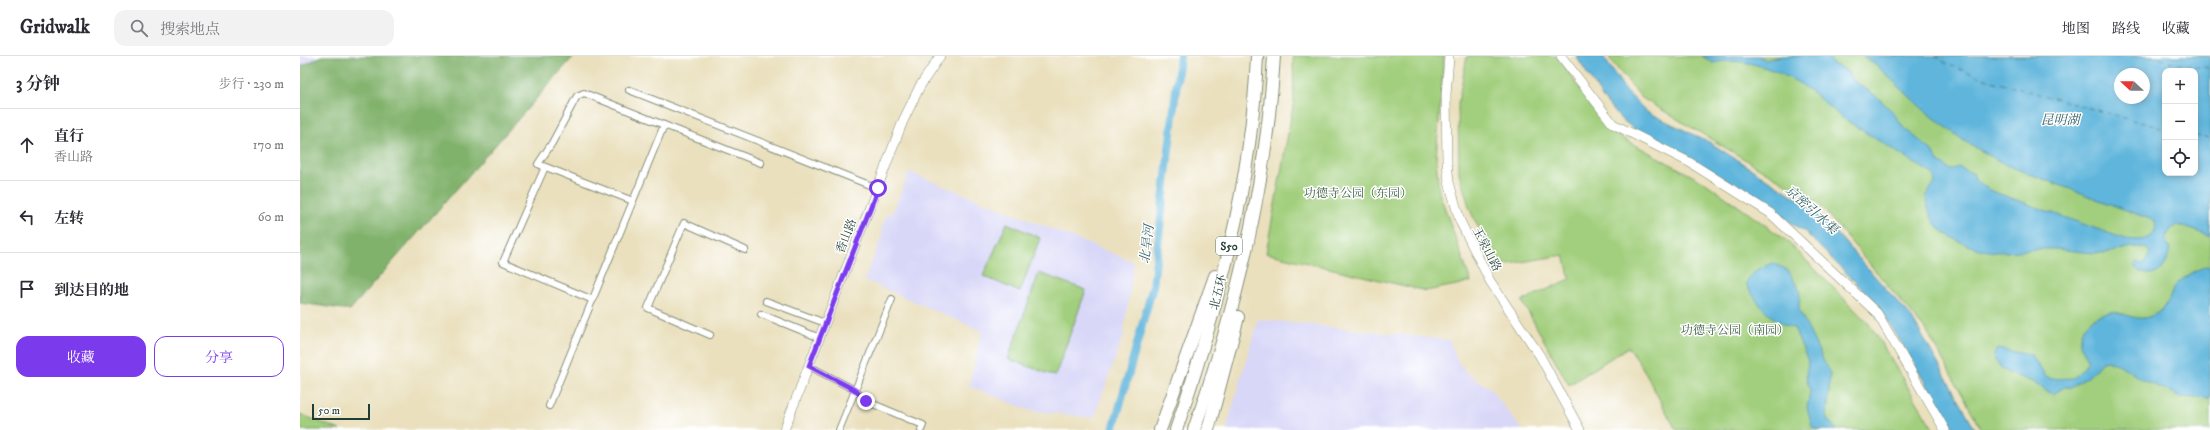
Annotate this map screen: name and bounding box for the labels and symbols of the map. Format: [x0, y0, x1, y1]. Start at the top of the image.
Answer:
north arrow [2114, 68, 2150, 104]
water label: 昆明湖 [2040, 112, 2081, 128]
route start [869, 179, 887, 197]
water label: 京密引水渠 [1782, 182, 1842, 239]
park label: 功德寺公园（东园） [1304, 186, 1412, 201]
street label: 香山路 [833, 217, 860, 256]
water label: 北旱河 [1137, 222, 1158, 264]
street label: 玉泉山路 [1469, 224, 1504, 274]
road number: S50 [1216, 237, 1242, 255]
street label: 北五环 [1207, 273, 1230, 311]
park label: 功德寺公园（南园） [1681, 323, 1789, 338]
route end [857, 392, 875, 410]
scale bar [312, 402, 370, 421]

